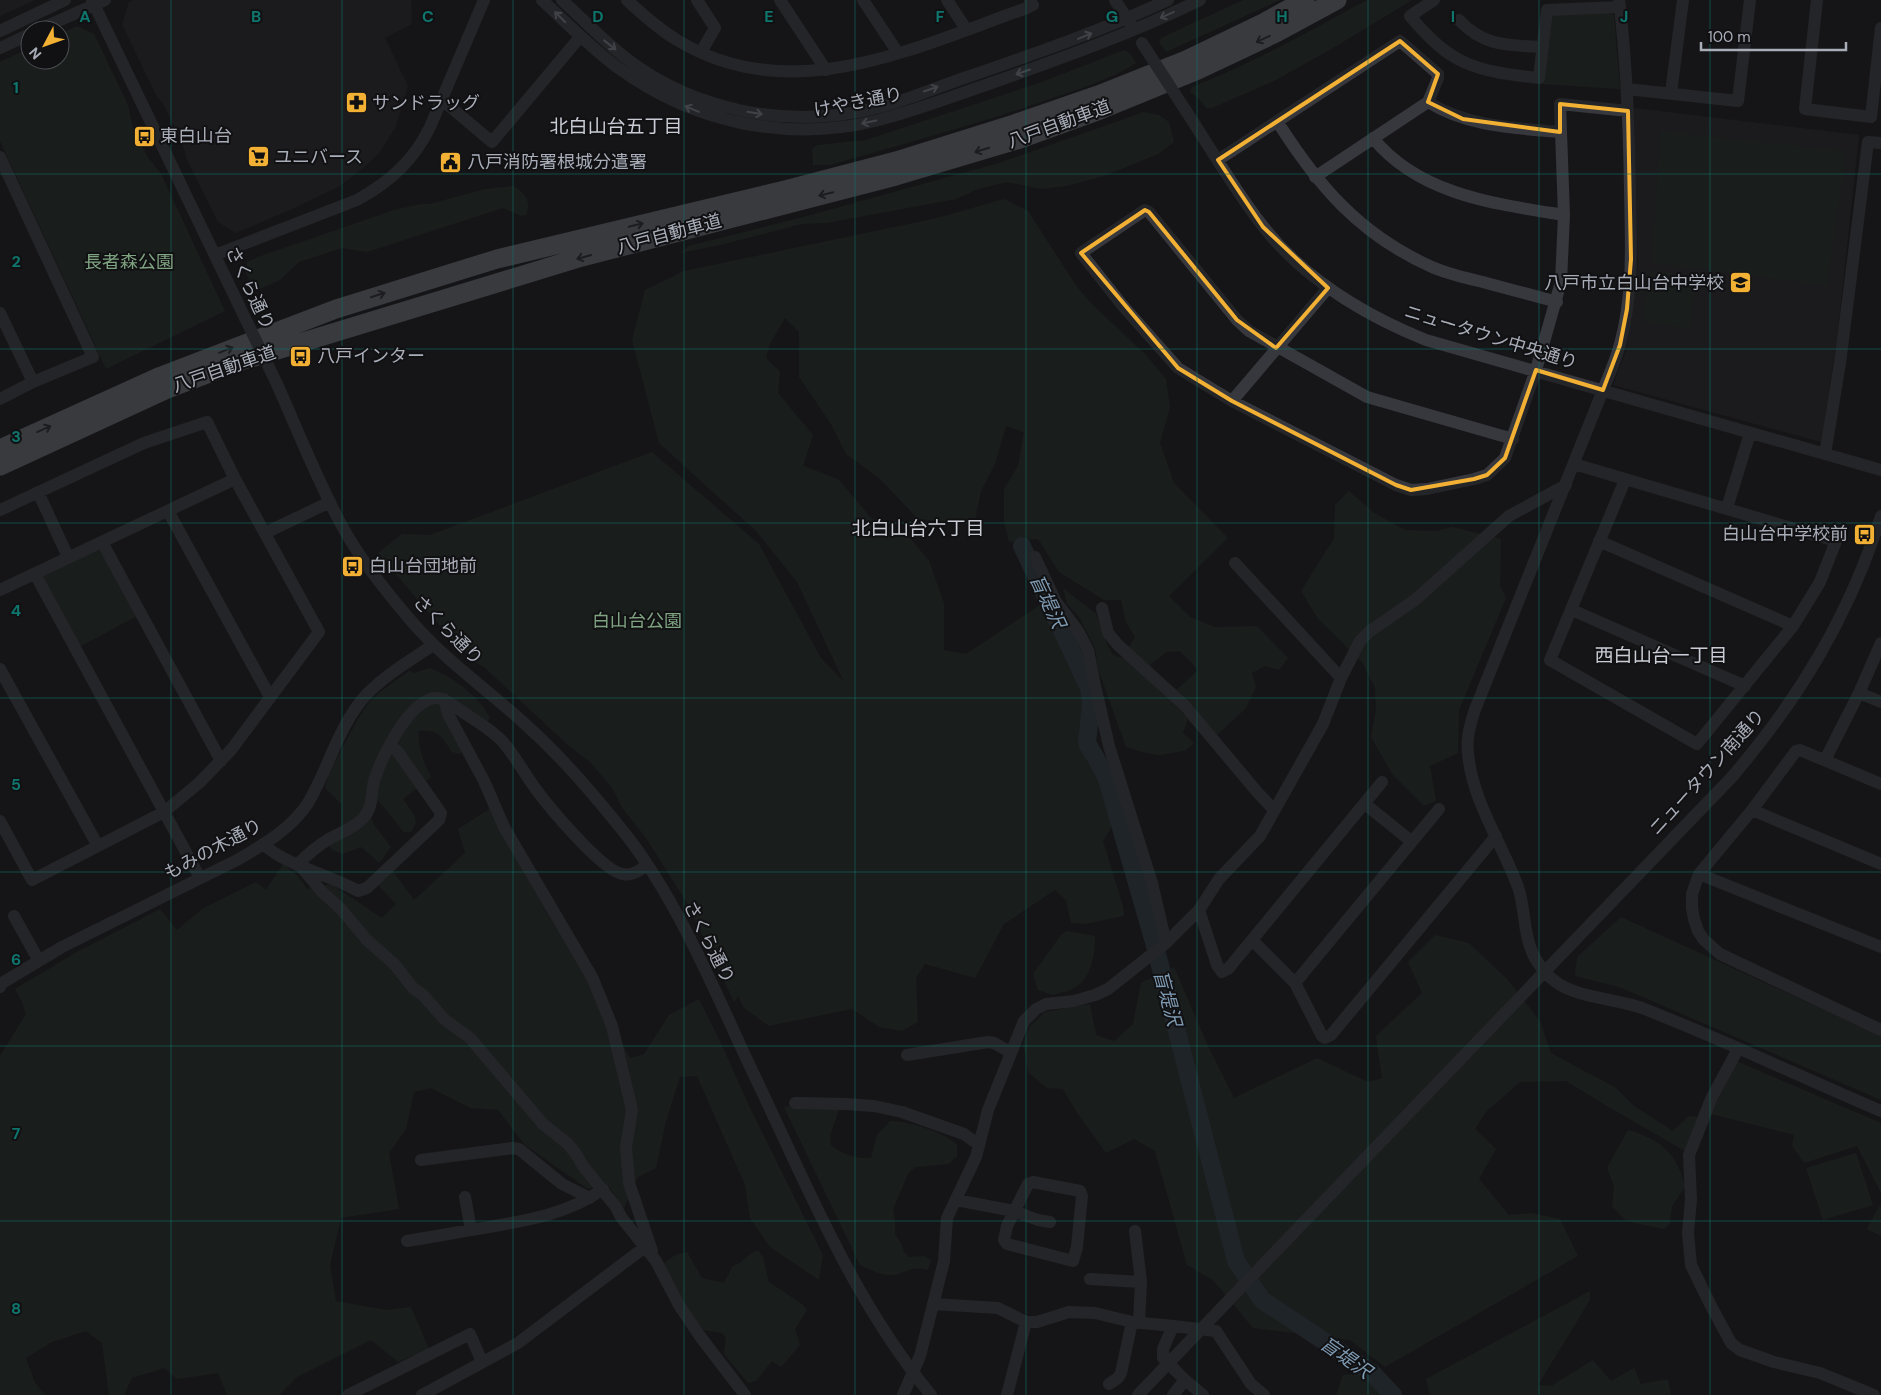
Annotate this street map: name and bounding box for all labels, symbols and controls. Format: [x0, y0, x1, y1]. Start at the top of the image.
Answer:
text: A [79, 6, 91, 27]
text: B [251, 6, 261, 27]
text: C [422, 6, 434, 27]
text: D [592, 6, 604, 27]
text: E [764, 6, 774, 27]
text: F [936, 6, 945, 27]
text: G [1106, 6, 1118, 27]
text: H [1276, 6, 1288, 27]
text: I [1451, 6, 1455, 27]
text: J [1620, 6, 1628, 27]
one-way arrow [1160, 10, 1175, 20]
one-way arrow [554, 11, 566, 23]
north arrow [20, 20, 70, 70]
scale bar [1701, 20, 1846, 52]
text: 100 m [1708, 27, 1751, 47]
one-way arrow [1077, 30, 1092, 39]
one-way arrow [1256, 35, 1271, 45]
one-way arrow [603, 40, 616, 51]
text: N [25, 44, 45, 63]
one-way arrow [1016, 68, 1032, 77]
text: 1 [13, 77, 19, 98]
street label: けやき通り [812, 82, 904, 122]
one-way arrow [923, 84, 939, 93]
pharmacy icon: サンドラッグ [344, 91, 368, 115]
place label: サンドラッグ [372, 91, 480, 115]
street label: 八戸自動車道 [1004, 94, 1114, 154]
one-way arrow [685, 104, 700, 113]
one-way arrow [747, 109, 763, 119]
district label: 北白山台五丁目 [549, 114, 683, 139]
one-way arrow [861, 118, 877, 127]
bus stop icon: 東白山台 [132, 124, 156, 148]
place label: 東白山台 [160, 124, 232, 148]
supermarket icon: ユニバース [246, 145, 270, 169]
place label: ユニバース [274, 145, 363, 169]
one-way arrow [974, 146, 990, 156]
public building icon: 八戸消防署根城分遣署 [439, 150, 463, 174]
place label: 八戸消防署根城分遣署 [467, 150, 647, 174]
one-way arrow [818, 190, 834, 199]
street label: 八戸自動車道 [614, 208, 724, 260]
one-way arrow [628, 220, 644, 229]
street label: さくら通り [220, 242, 280, 334]
park label: 長者森公園 [84, 250, 174, 274]
text: 2 [11, 251, 21, 272]
one-way arrow [576, 253, 592, 263]
place label: 八戸市立白山台中学校 [1544, 271, 1724, 295]
school or university icon: 八戸市立白山台中学校 [1728, 271, 1752, 295]
one-way arrow [370, 290, 386, 299]
street label: ニュータウン中央通り [1401, 299, 1581, 375]
street label: 八戸自動車道 [169, 340, 279, 398]
bus stop icon: 八戸インター [289, 344, 313, 368]
place label: 八戸インター [317, 344, 425, 368]
one-way arrow [218, 345, 233, 354]
one-way arrow [36, 423, 51, 433]
text: 3 [11, 426, 21, 447]
district label: 北白山台六丁目 [851, 516, 985, 541]
place label: 白山台中学校前 [1722, 522, 1848, 546]
bus stop icon: 白山台中学校前 [1852, 522, 1876, 546]
bus stop icon: 白山台団地前 [341, 554, 365, 578]
place label: 白山台団地前 [369, 554, 477, 578]
water label: 盲堤沢 [1024, 570, 1072, 635]
street label: さくら通り [408, 590, 488, 670]
text: 4 [11, 600, 21, 621]
park label: 白山台公園 [592, 609, 682, 633]
district label: 西白山台一丁目 [1594, 643, 1728, 668]
street label: ニュータウン南通り [1644, 704, 1770, 840]
text: 5 [11, 774, 21, 795]
street label: もみの木通り [160, 813, 266, 885]
street label: さくら通り [678, 896, 740, 988]
text: 6 [11, 949, 21, 970]
water label: 盲堤沢 [1148, 967, 1188, 1032]
text: 7 [12, 1123, 21, 1144]
text: 8 [11, 1298, 21, 1319]
water label: 盲堤沢 [1315, 1331, 1379, 1386]

